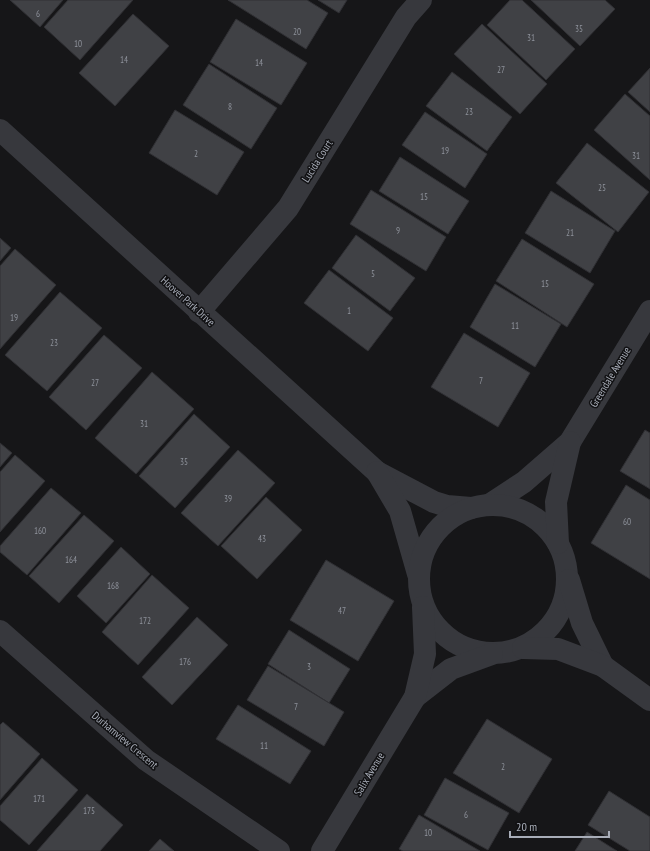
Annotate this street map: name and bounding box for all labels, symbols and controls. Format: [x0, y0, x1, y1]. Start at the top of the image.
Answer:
house number: 6 [36, 8, 40, 19]
house number: 35 [575, 23, 583, 34]
house number: 20 [293, 26, 301, 37]
house number: 31 [527, 32, 535, 43]
house number: 10 [74, 38, 82, 49]
house number: 14 [120, 54, 128, 65]
house number: 14 [255, 57, 263, 68]
house number: 27 [497, 64, 505, 75]
house number: 8 [228, 101, 232, 112]
house number: 23 [465, 106, 473, 117]
street label: Lucida Court [298, 137, 336, 185]
house number: 19 [441, 145, 449, 156]
house number: 2 [194, 148, 198, 159]
house number: 31 [632, 150, 640, 161]
house number: 25 [598, 182, 606, 193]
house number: 15 [420, 191, 428, 202]
house number: 9 [396, 225, 400, 236]
house number: 21 [566, 227, 574, 238]
house number: 5 [371, 268, 375, 279]
street label: Hoover Park Drive [158, 273, 218, 329]
house number: 15 [541, 278, 549, 289]
house number: 1 [347, 305, 351, 316]
house number: 19 [10, 312, 18, 323]
house number: 11 [511, 320, 519, 331]
house number: 23 [50, 337, 58, 348]
street label: Greendale Avenue [586, 344, 634, 410]
house number: 7 [479, 375, 483, 386]
house number: 27 [91, 377, 99, 388]
house number: 31 [140, 418, 148, 429]
house number: 35 [180, 456, 188, 467]
house number: 39 [224, 493, 232, 504]
house number: 60 [623, 516, 631, 527]
house number: 160 [34, 525, 46, 536]
house number: 43 [258, 533, 266, 544]
house number: 164 [65, 554, 77, 565]
house number: 168 [107, 580, 119, 591]
house number: 47 [338, 605, 346, 616]
house number: 172 [139, 615, 151, 626]
house number: 176 [179, 656, 191, 667]
house number: 3 [307, 661, 311, 672]
house number: 7 [294, 701, 298, 712]
street label: Durhamview Crescent [89, 708, 161, 772]
house number: 11 [260, 740, 268, 751]
street label: Salix Avenue [351, 749, 388, 798]
house number: 2 [501, 761, 505, 772]
house number: 171 [33, 793, 45, 804]
house number: 175 [83, 805, 95, 816]
house number: 6 [464, 809, 468, 820]
scale bar [510, 813, 609, 839]
text: 20 m [516, 819, 537, 834]
house number: 10 [424, 827, 432, 838]

